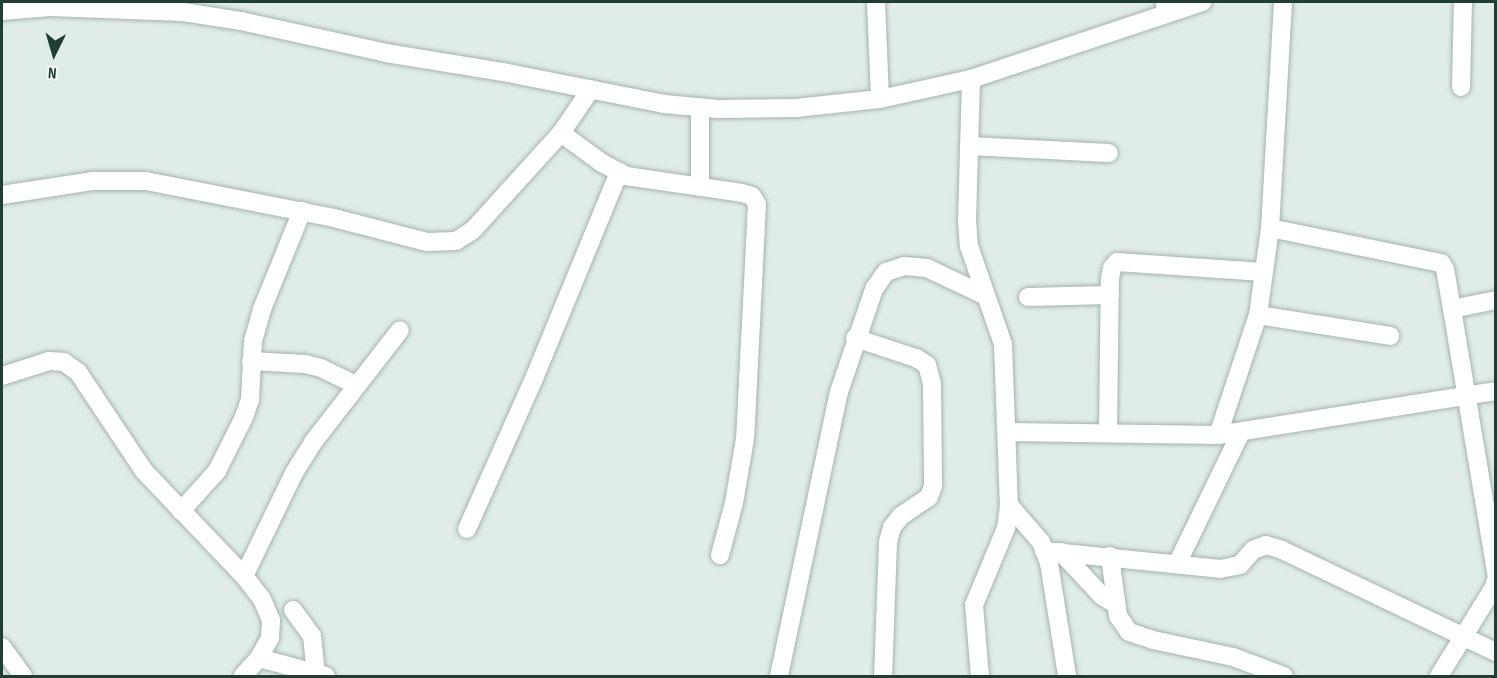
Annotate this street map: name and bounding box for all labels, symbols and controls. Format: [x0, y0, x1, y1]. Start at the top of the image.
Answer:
north arrow [24, 24, 84, 84]
text: N [47, 63, 57, 82]

